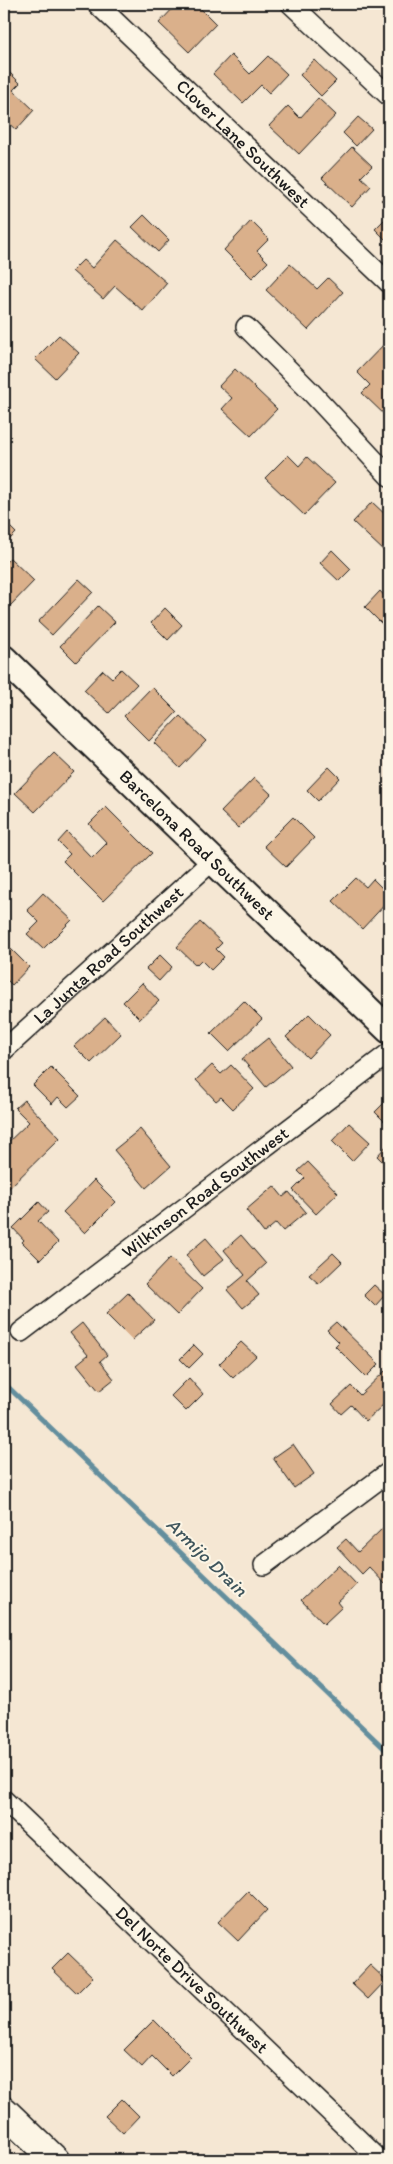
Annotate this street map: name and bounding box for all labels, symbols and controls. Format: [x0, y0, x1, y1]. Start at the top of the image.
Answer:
street label: Clover Lane Southwest [172, 75, 315, 213]
street label: Barcelona Road Southwest [115, 765, 279, 925]
street label: La Junta Road Southwest [29, 881, 188, 1029]
street label: Wilkinson Road Southwest [117, 1122, 293, 1263]
water label: Armijo Drain [162, 1513, 253, 1602]
street label: Del Norte Drive Southwest [111, 1902, 273, 2058]

